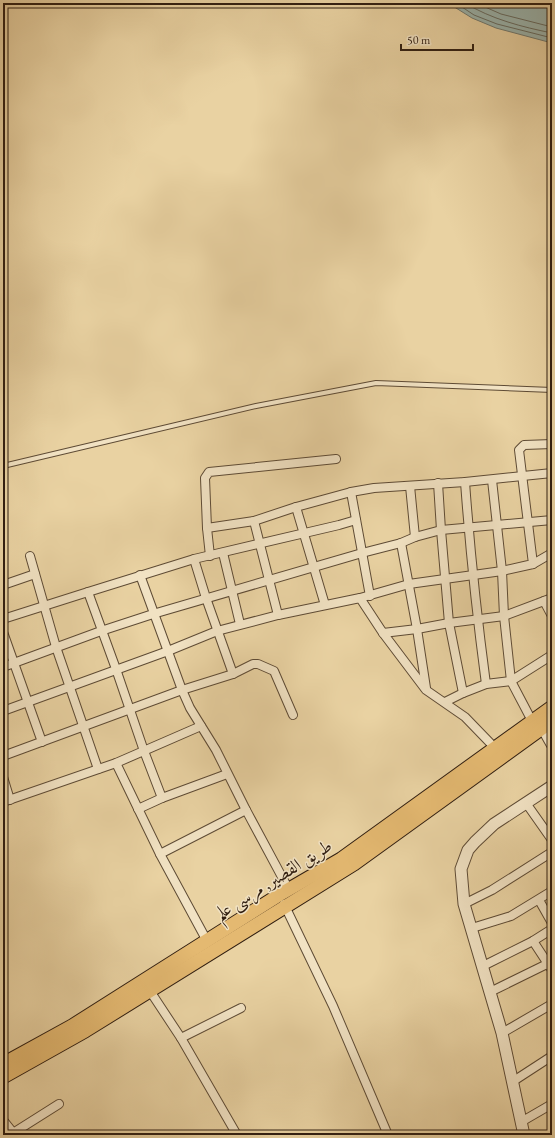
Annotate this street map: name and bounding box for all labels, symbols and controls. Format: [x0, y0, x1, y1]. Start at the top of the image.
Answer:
scale bar [401, 26, 473, 52]
text: 50 m [407, 32, 431, 48]
street label: طريق القصير, مرسى علم [210, 834, 340, 930]

